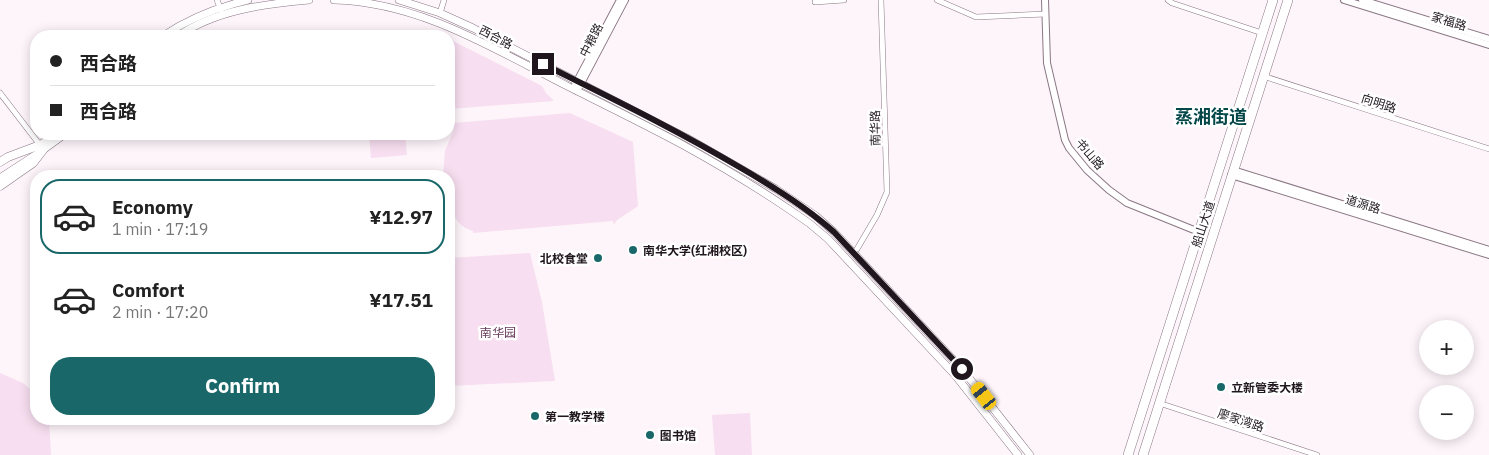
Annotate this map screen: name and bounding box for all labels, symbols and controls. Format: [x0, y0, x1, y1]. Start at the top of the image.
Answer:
street label: 家福路 [1430, 9, 1468, 33]
street label: 中粮路 [576, 21, 606, 59]
street label: 西合路 [477, 22, 515, 52]
text: 西合路 [80, 51, 137, 75]
route end [532, 53, 554, 75]
street label: 向明路 [1360, 90, 1398, 116]
text: 西合路 [80, 99, 137, 123]
district label: 蒸湘街道 [1175, 105, 1247, 128]
street label: 南华路 [867, 110, 883, 146]
street label: 书山路 [1073, 135, 1107, 173]
street label: 道源路 [1344, 192, 1382, 216]
icon: car [52, 194, 97, 239]
text: Economy [112, 195, 193, 219]
street label: 船山大道 [1188, 199, 1218, 249]
text: ¥12.97 [369, 205, 433, 229]
text: 1 min · 17:19 [112, 219, 208, 239]
place label: 南华大学(红湘校区) [643, 243, 747, 258]
marker: 南华大学(红湘校区) [627, 244, 639, 256]
place label: 北校食堂 [540, 251, 588, 266]
marker: 北校食堂 [592, 252, 604, 264]
icon: car [52, 277, 97, 322]
text: Comfort [112, 278, 185, 302]
text: ¥17.51 [369, 288, 433, 312]
text: 2 min · 17:20 [112, 302, 208, 322]
map controls [1419, 320, 1474, 440]
button: + [1419, 320, 1474, 375]
park label: 南华园 [480, 325, 516, 340]
button: Confirm [50, 357, 435, 415]
route start [951, 358, 973, 380]
car [968, 380, 999, 412]
place label: 立新管委大楼 [1231, 380, 1303, 395]
marker: 立新管委大楼 [1215, 381, 1227, 393]
button: − [1419, 385, 1474, 440]
street label: 廖家湾路 [1216, 405, 1266, 435]
place label: 第一教学楼 [545, 409, 605, 424]
marker: 第一教学楼 [529, 410, 541, 422]
place label: 图书馆 [660, 428, 696, 443]
marker: 图书馆 [644, 429, 656, 441]

